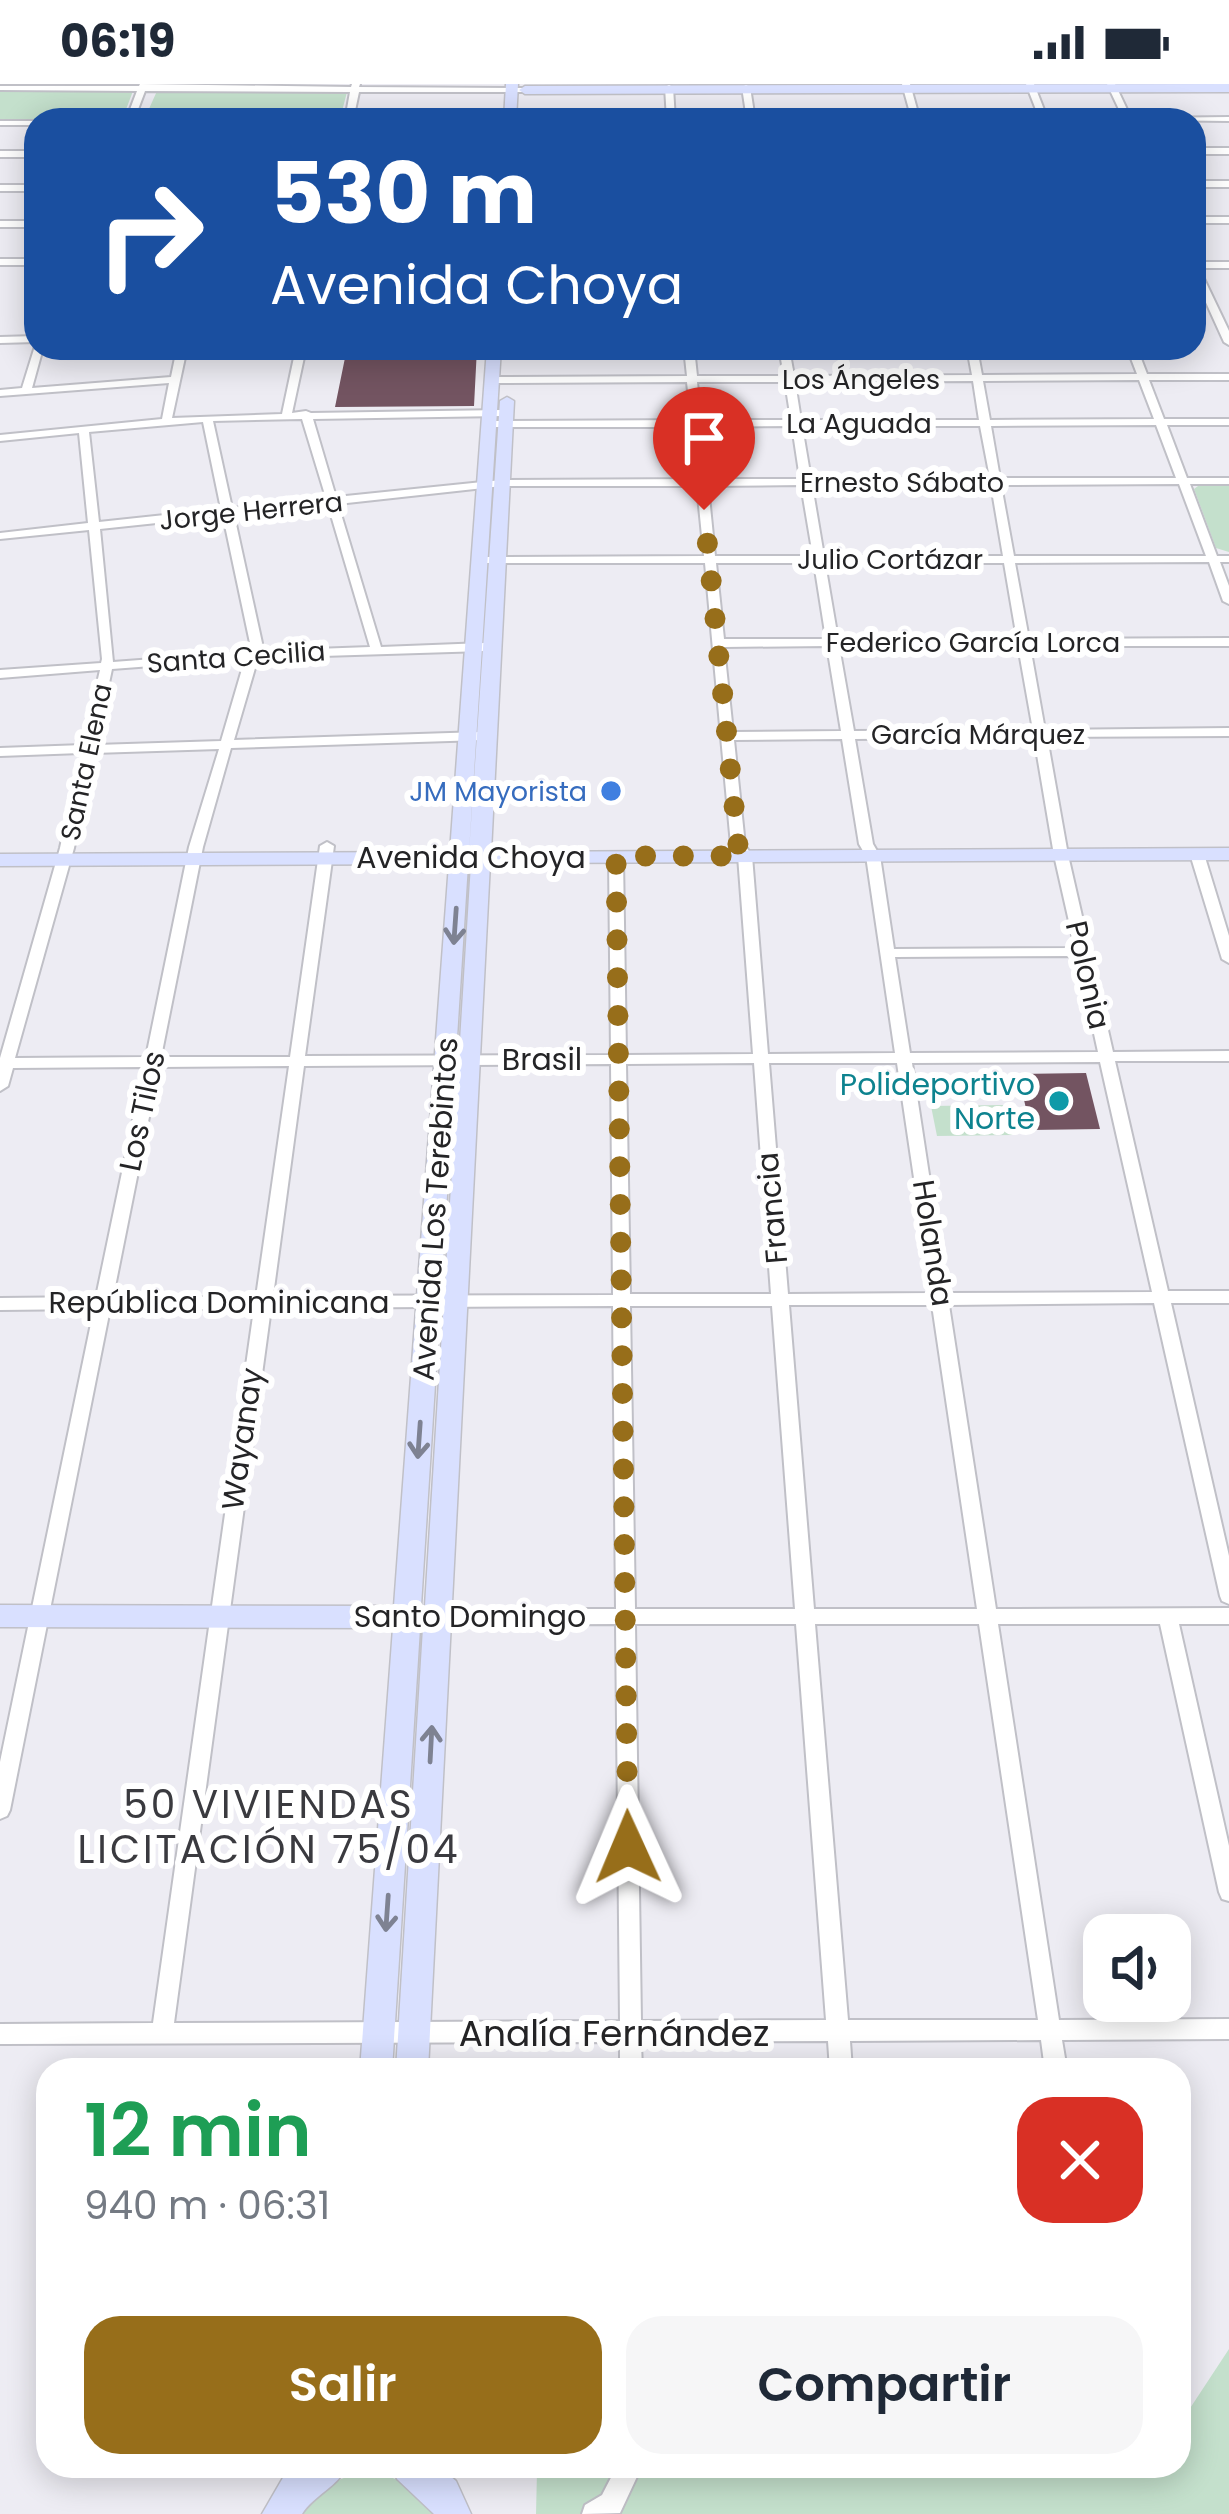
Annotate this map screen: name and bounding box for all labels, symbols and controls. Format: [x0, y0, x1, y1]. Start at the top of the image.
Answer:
text: 06:19 [60, 10, 175, 73]
text: 530 m [270, 135, 537, 252]
icon: right [72, 156, 228, 312]
text: Avenida Choya [270, 247, 683, 323]
street label: Los Ángeles [782, 361, 940, 398]
pin [653, 387, 755, 510]
icon: arrive [671, 405, 737, 471]
street label: La Aguada [786, 405, 932, 442]
street label: Ernesto Sábato [800, 464, 1004, 501]
street label: Jorge Herrera [157, 483, 345, 539]
street label: Julio Cortázar [797, 541, 983, 578]
street label: Federico García Lorca [826, 624, 1120, 661]
street label: Santa Cecilia [146, 632, 326, 682]
street label: Santa Elena [51, 680, 121, 844]
street label: García Márquez [871, 716, 1085, 753]
place label: JM Mayorista [409, 773, 587, 810]
marker: JM Mayorista [598, 778, 624, 804]
street label: Avenida Choya [356, 836, 586, 879]
one-way arrow [443, 906, 466, 945]
street label: Polonia [1055, 917, 1121, 1033]
street label: Avenida Los Terebintos [402, 1036, 468, 1382]
street label: Brasil [502, 1038, 582, 1081]
street label: Los Tilos [108, 1047, 176, 1175]
place label: Polideportivo Norte [840, 1063, 1035, 1140]
marker: Polideportivo Norte [1046, 1088, 1072, 1114]
street label: Francia [746, 1151, 798, 1265]
street label: Holanda [902, 1177, 964, 1309]
street label: República Dominicana [48, 1281, 390, 1324]
street label: Wayanay [211, 1365, 273, 1513]
one-way arrow [408, 1420, 431, 1459]
street label: Santo Domingo [354, 1595, 586, 1638]
one-way arrow [419, 1725, 442, 1764]
district label: 50 VIVIENDAS LICITACIÓN 75/04 [77, 1777, 461, 1877]
position arrow [565, 1784, 691, 1910]
one-way arrow [375, 1893, 398, 1932]
map controls [1083, 1914, 1191, 2022]
button: sound [1083, 1914, 1191, 2022]
street label: Analía Fernández [459, 2008, 769, 2059]
text: 12 min [84, 2080, 312, 2181]
button: close [1017, 2097, 1143, 2223]
text: 940 m · 06:31 [84, 2178, 330, 2233]
button: Salir [84, 2316, 602, 2454]
button: Compartir [626, 2316, 1143, 2454]

